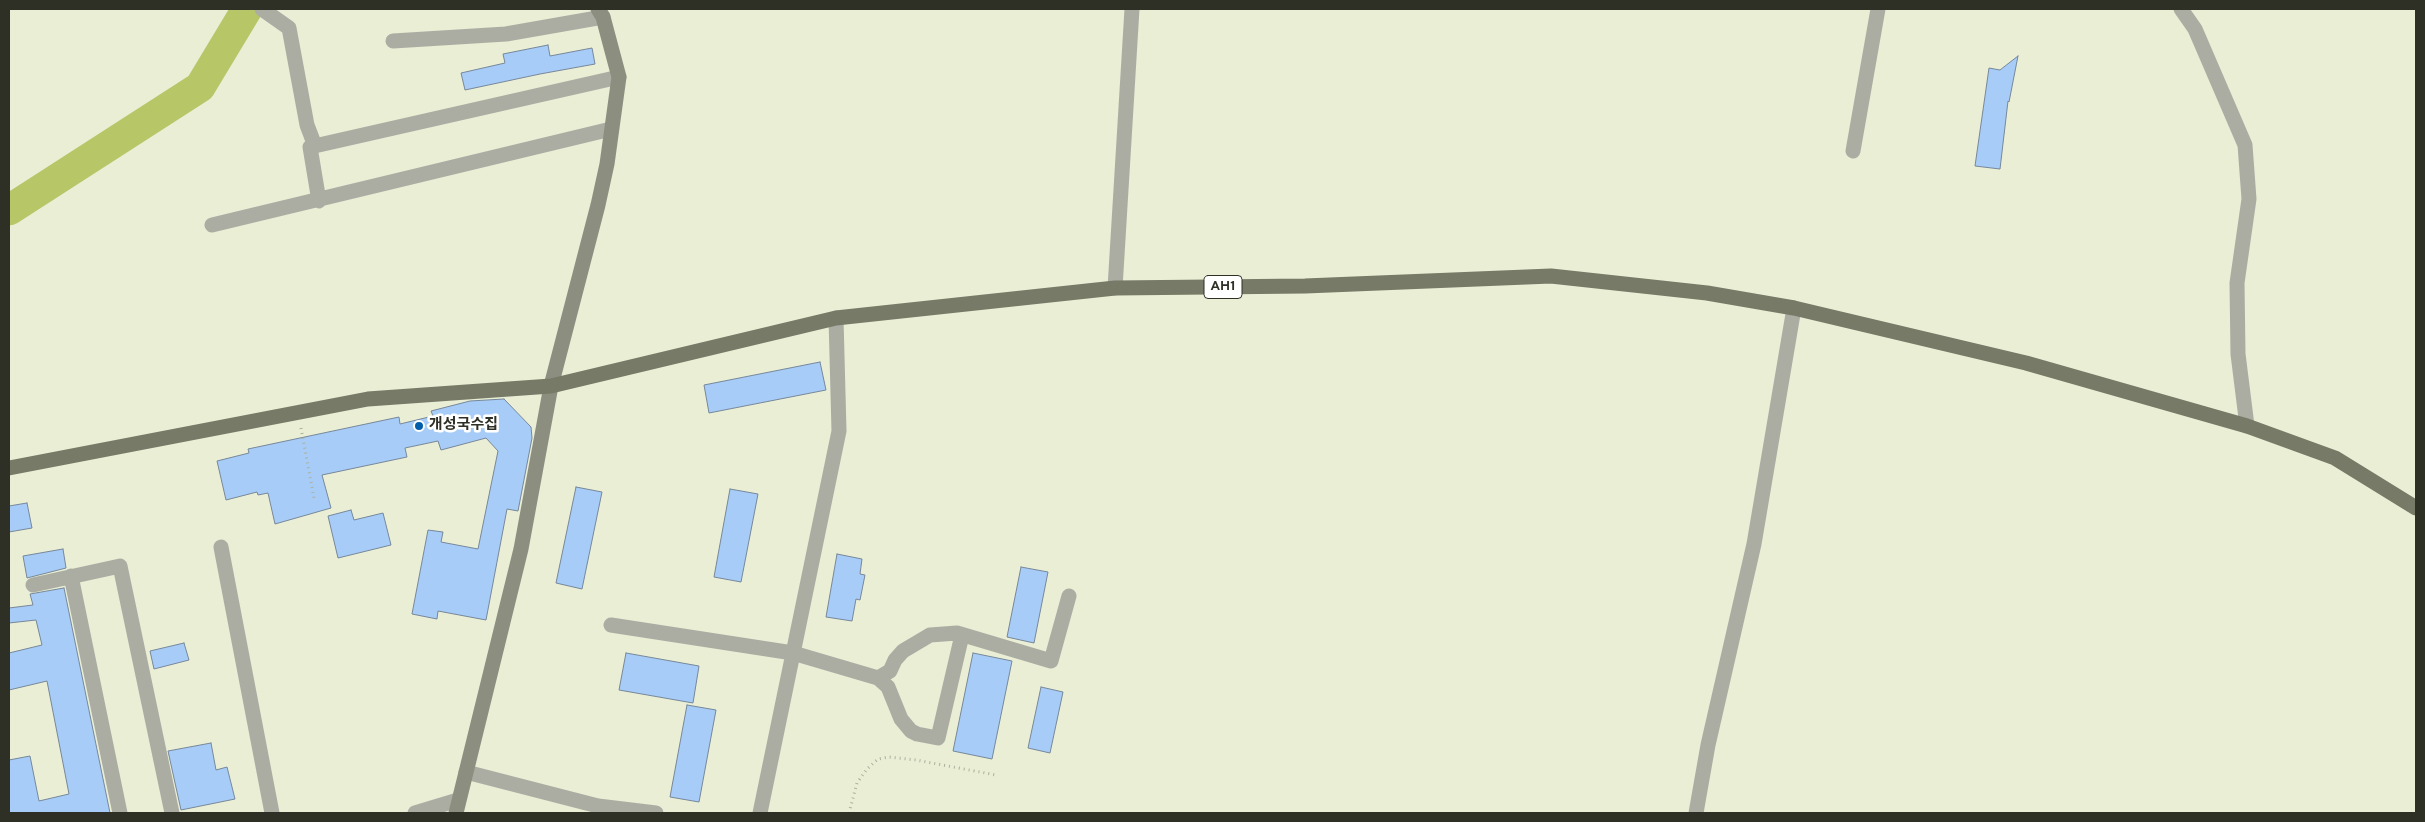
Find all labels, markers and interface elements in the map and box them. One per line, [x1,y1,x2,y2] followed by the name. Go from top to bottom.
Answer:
[1204,276,1242,298] road number: AH1
[429,417,498,435] place label: 개성국수집
[413,420,425,432] marker: 개성국수집

